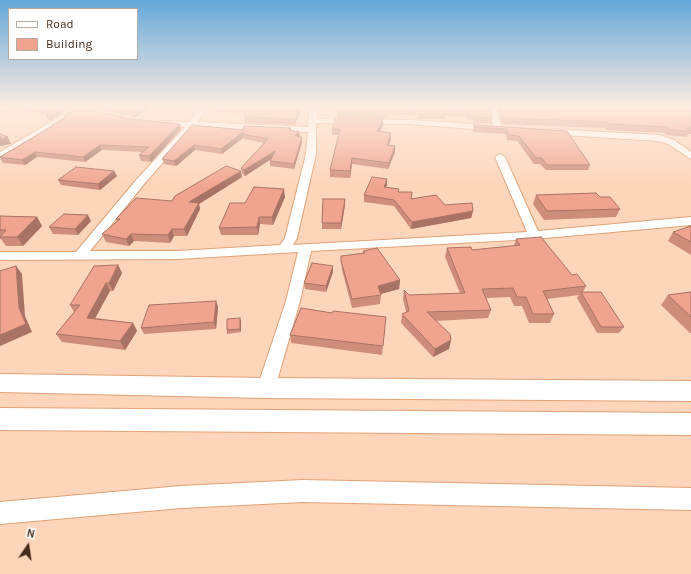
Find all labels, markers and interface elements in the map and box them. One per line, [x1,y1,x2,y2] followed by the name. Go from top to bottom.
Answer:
[8,8,138,60] legend
[46,17,74,31] text: Road
[46,37,92,51] text: Building
[8,526,48,566] north arrow
[25,527,36,541] text: N

